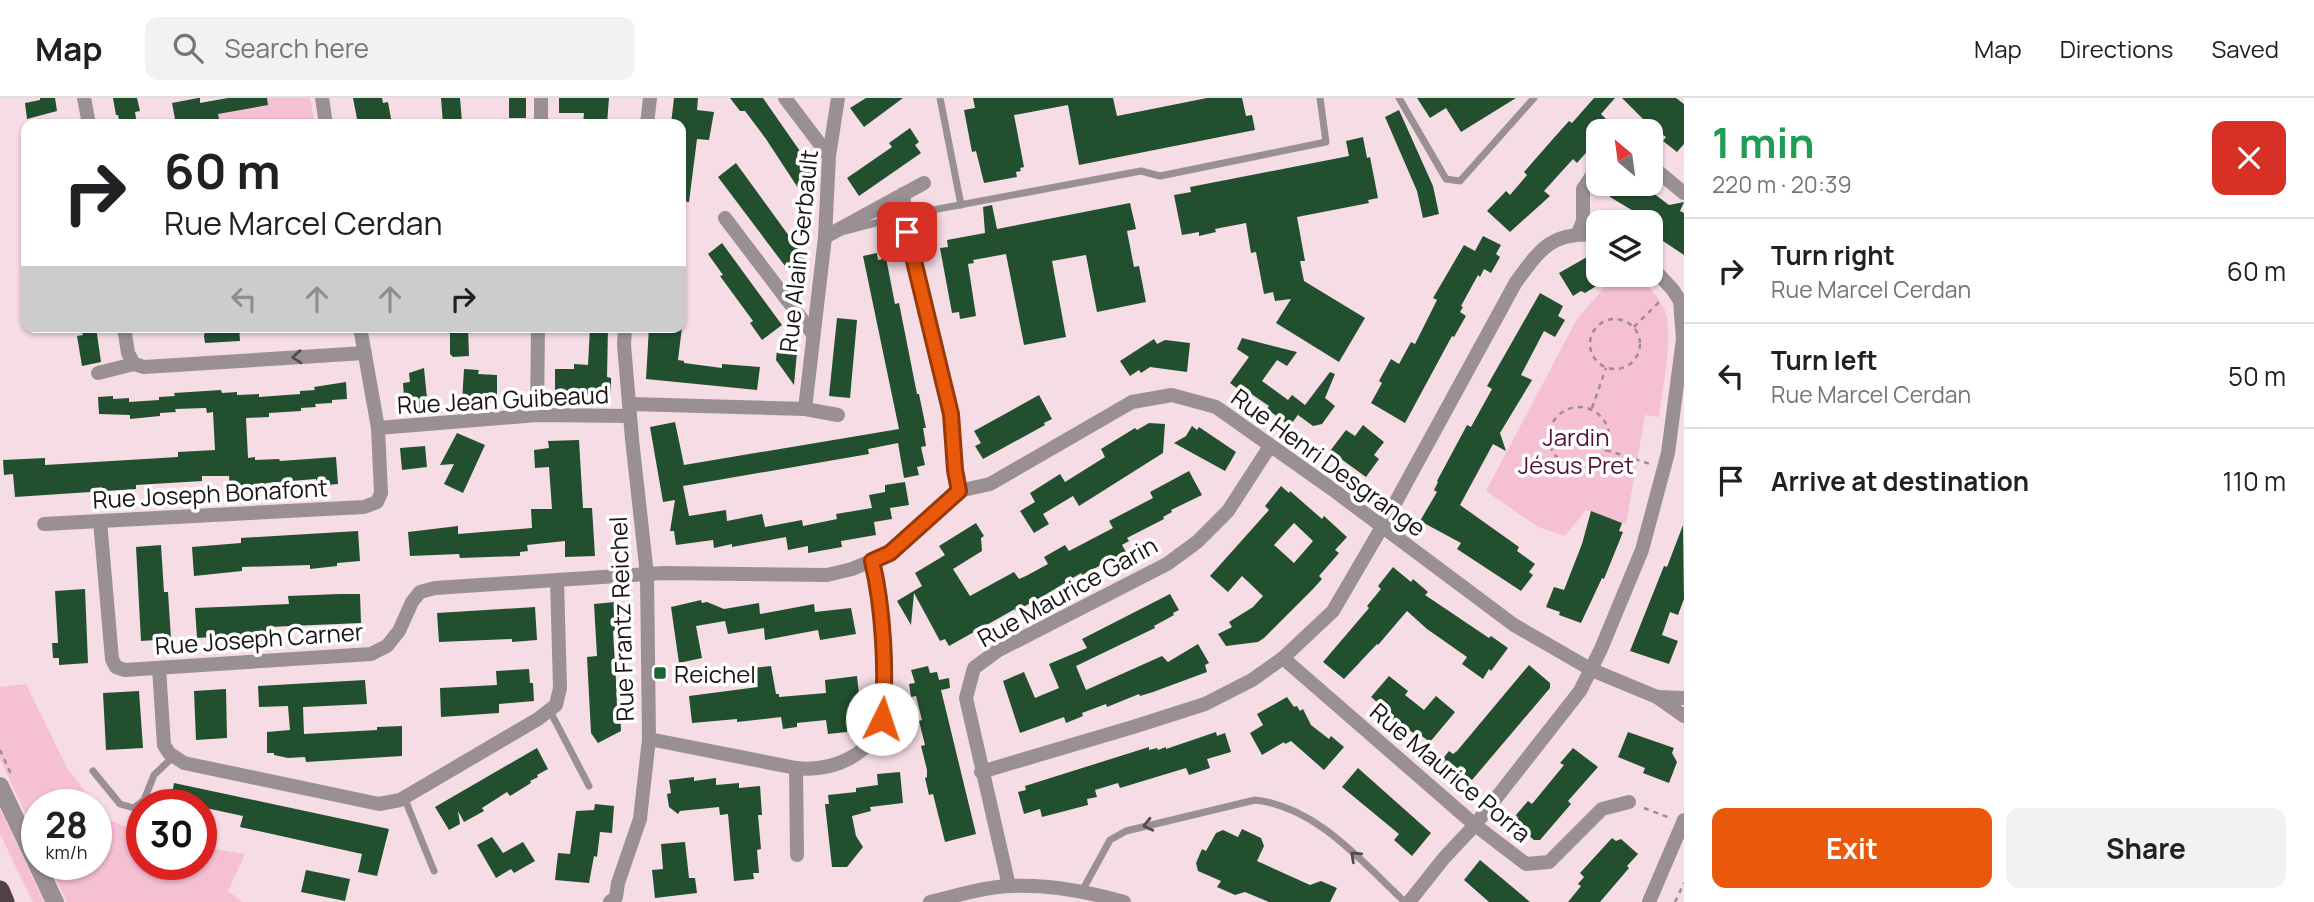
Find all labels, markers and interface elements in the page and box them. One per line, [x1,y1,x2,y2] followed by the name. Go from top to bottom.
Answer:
[145,17,635,80] search box
[35,26,103,71] text: Map
[169,29,207,67] icon: search
[225,30,369,66] text: Search here
[1974,32,2022,65] text: Map
[2060,32,2173,65] text: Directions
[2211,32,2279,65] text: Saved
[1712,113,1815,171] text: 1 min
[1586,119,1662,196] north arrow
[1586,119,1663,287] map controls
[2212,121,2286,195] button: close
[164,137,281,204] text: 60 m
[49,147,140,238] icon: right
[771,148,825,354] street label: Rue Alain Gerbault
[1712,168,1852,200] text: 220 m · 20:39
[164,201,443,245] text: Rue Marcel Cerdan
[877,202,937,262] pin
[1586,210,1663,287] button: layers
[888,213,926,251] icon: arrive
[1771,237,1895,273] text: Turn right
[1712,252,1750,290] icon: right
[2227,253,2286,289] text: 60 m
[1771,273,1971,305] text: Rue Marcel Cerdan
[225,280,263,318] icon: left
[298,280,336,318] icon: ahead
[371,280,409,318] icon: ahead
[444,280,482,318] icon: right
[1771,342,1878,378] text: Turn left
[291,350,302,365] one-way arrow
[1712,357,1750,395] icon: left
[2228,358,2286,394] text: 50 m
[396,377,610,421] street label: Rue Jean Guibeaud
[1771,378,1971,410] text: Rue Marcel Cerdan
[1225,380,1433,544] street label: Rue Henri Desgrange
[1518,420,1634,481] park label: Jardin Jésus Pret
[1712,462,1750,500] icon: arrive
[1771,463,2029,499] text: Arrive at destination
[2223,463,2286,499] text: 110 m
[92,470,328,516] street label: Rue Joseph Bonafont
[601,516,641,722] street label: Rue Frantz Reichel
[971,528,1163,654] street label: Rue Maurice Garin
[154,614,365,662] street label: Rue Joseph Carner
[674,657,756,690] place label: Reichel
[652,665,668,681] marker: Reichel
[845,682,919,756] position arrow
[1363,695,1539,849] street label: Rue Maurice Porra
[126,789,217,880] speed limit sign: 30
[45,801,88,849] text: 28
[1712,808,1992,888] button: Exit
[2006,808,2286,888] button: Share
[1142,817,1154,832] one-way arrow
[46,840,87,864] text: km/h
[1350,851,1363,864] one-way arrow

